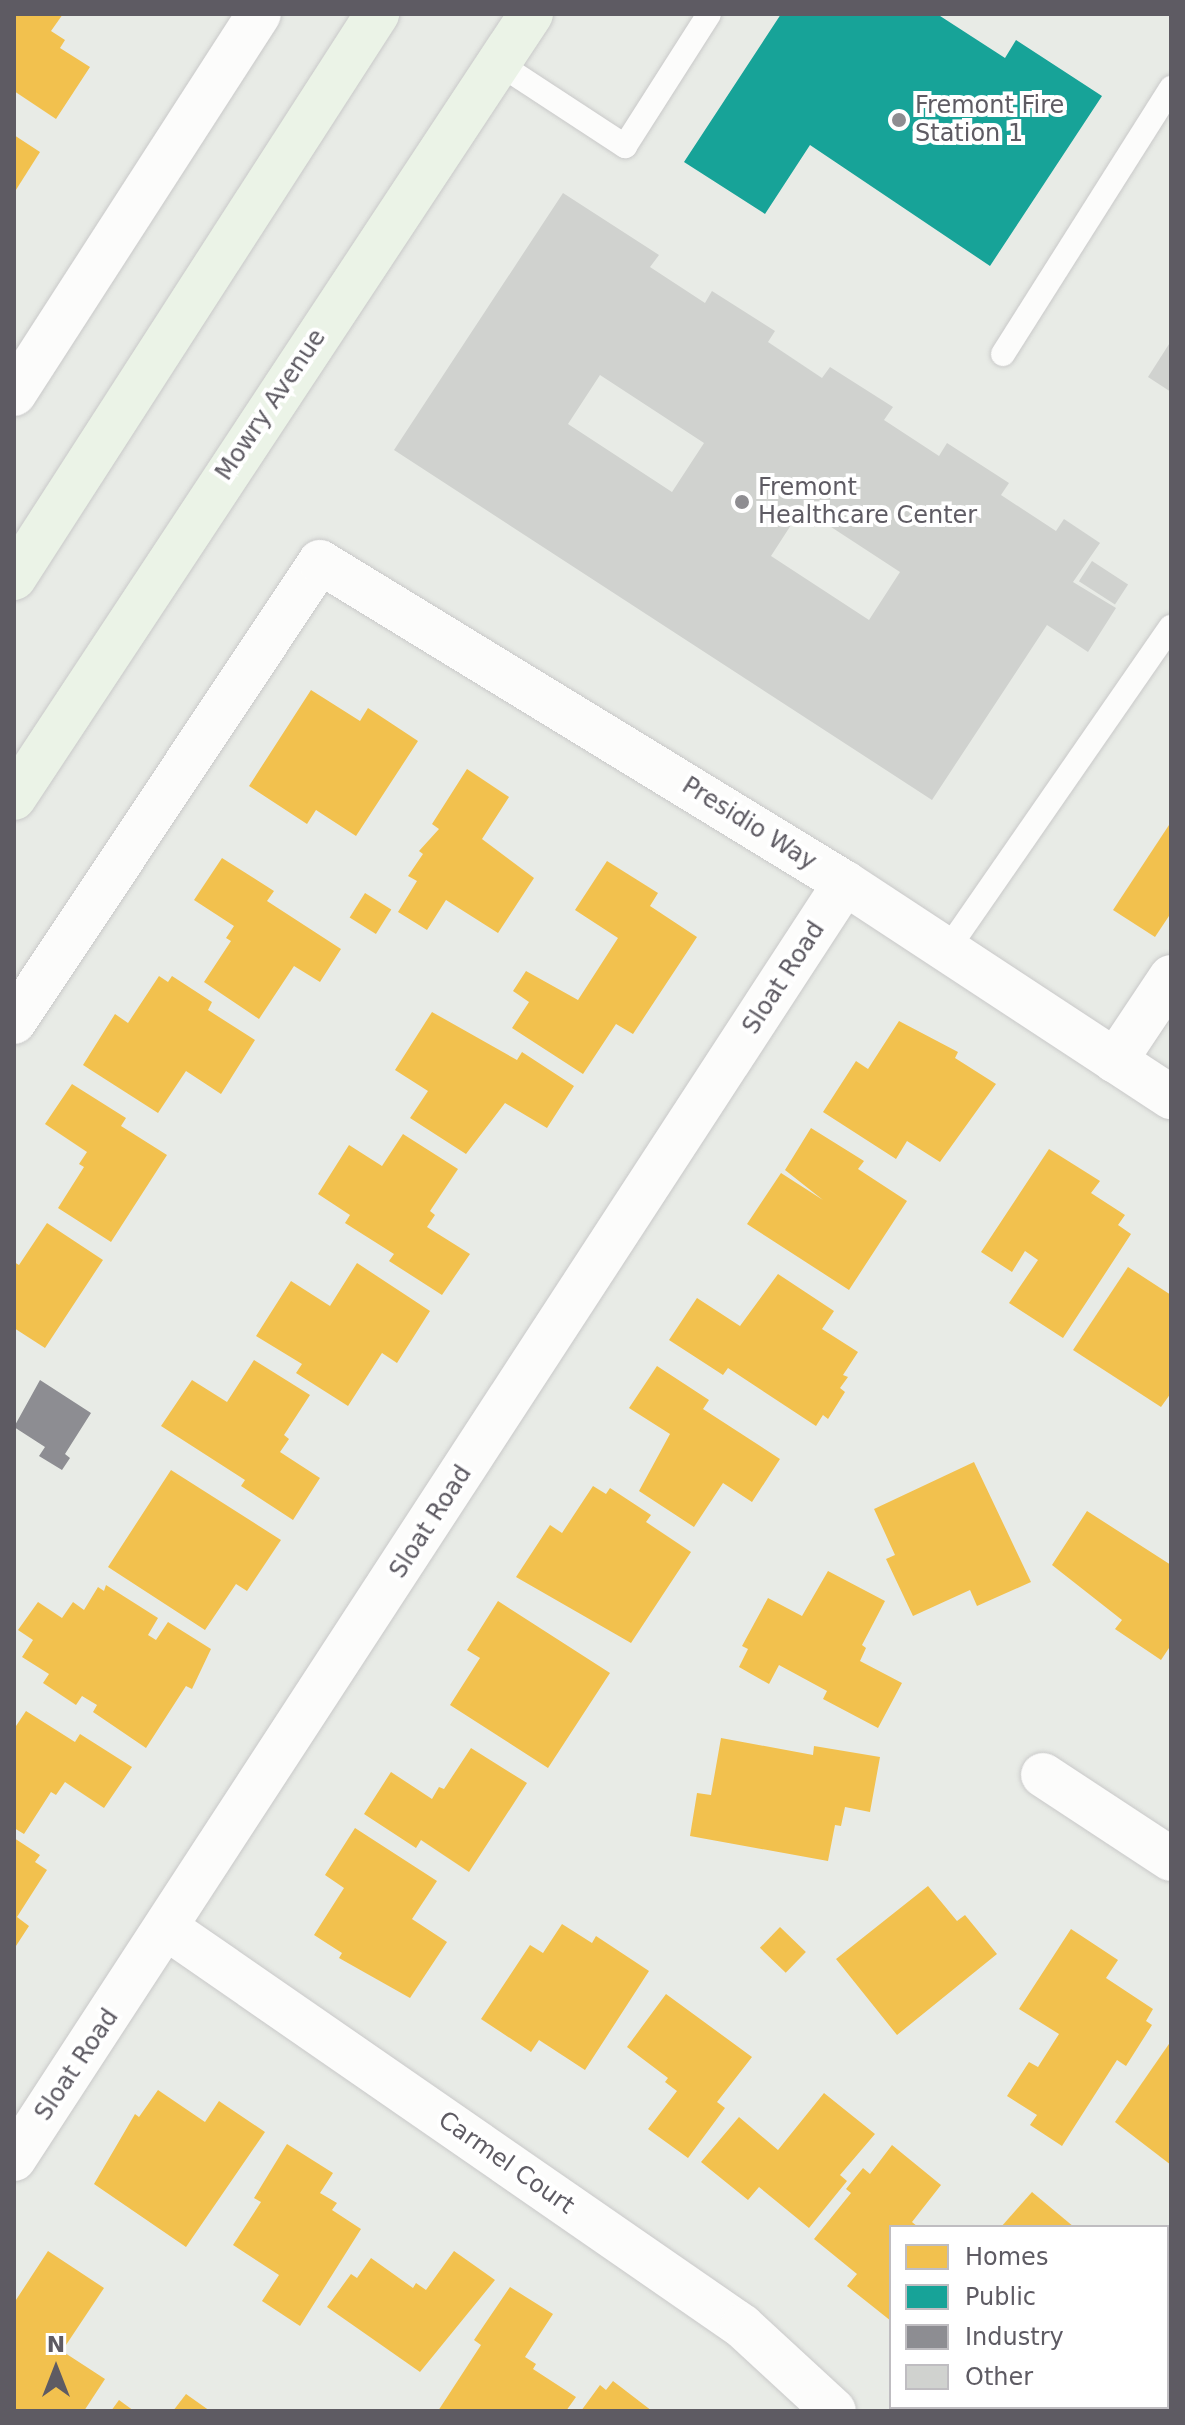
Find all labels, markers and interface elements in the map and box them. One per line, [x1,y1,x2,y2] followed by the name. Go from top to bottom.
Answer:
[915,92,1064,148] place label: Fremont Fire Station 1
[890,111,908,129] marker: Fremont Fire Station 1
[210,324,332,486] street label: Mowry Avenue
[758,474,977,530] place label: Fremont Healthcare Center
[733,493,751,511] marker: Fremont Healthcare Center
[677,771,821,877] street label: Presidio Way
[737,916,831,1040] street label: Sloat Road
[384,1460,478,1584] street label: Sloat Road
[29,2004,125,2126] street label: Sloat Road
[433,2106,579,2220] street label: Carmel Court
[889,2225,1169,2409] legend
[965,2243,1048,2271] text: Homes
[965,2283,1036,2311] text: Public
[965,2323,1064,2351] text: Industry
[16,2329,96,2409] north arrow
[47,2332,65,2357] text: N
[965,2363,1033,2391] text: Other

